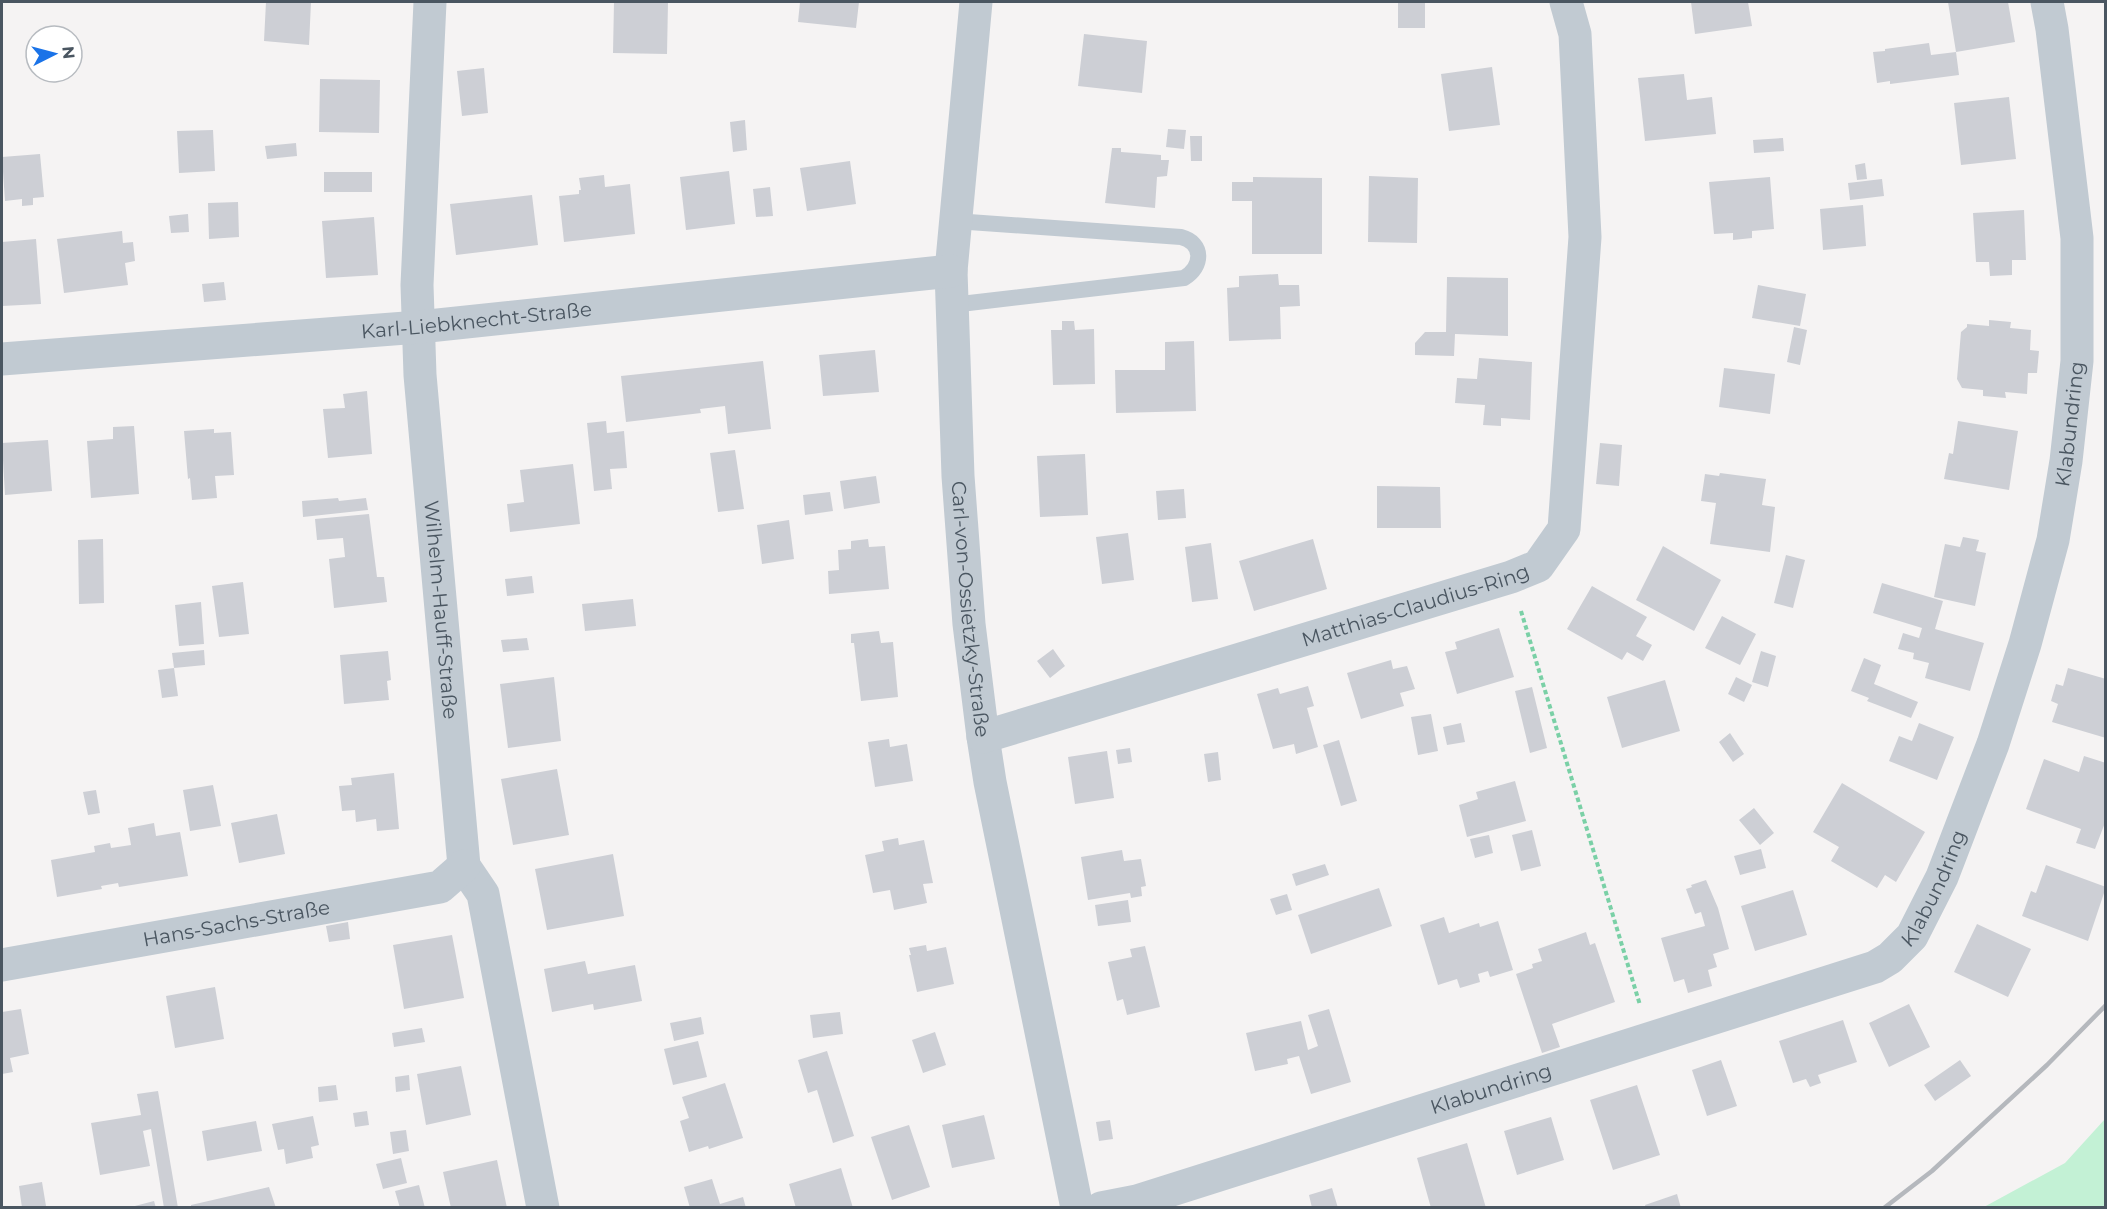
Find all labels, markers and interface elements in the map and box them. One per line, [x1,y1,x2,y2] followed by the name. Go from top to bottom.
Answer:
[24,24,84,84] north arrow
[58,45,79,60] text: N
[360,297,593,343] street label: Karl-Liebknecht-Straße
[2050,360,2089,489] street label: Klabundring
[946,480,995,739] street label: Carl-von-Ossietzky-Straße
[419,499,463,720] street label: Wilhelm-Hauff-Straße
[1299,559,1533,652] street label: Matthias-Claudius-Ring
[1896,827,1971,952] street label: Klabundring
[141,895,332,952] street label: Hans-Sachs-Straße
[1427,1058,1555,1119] street label: Klabundring

